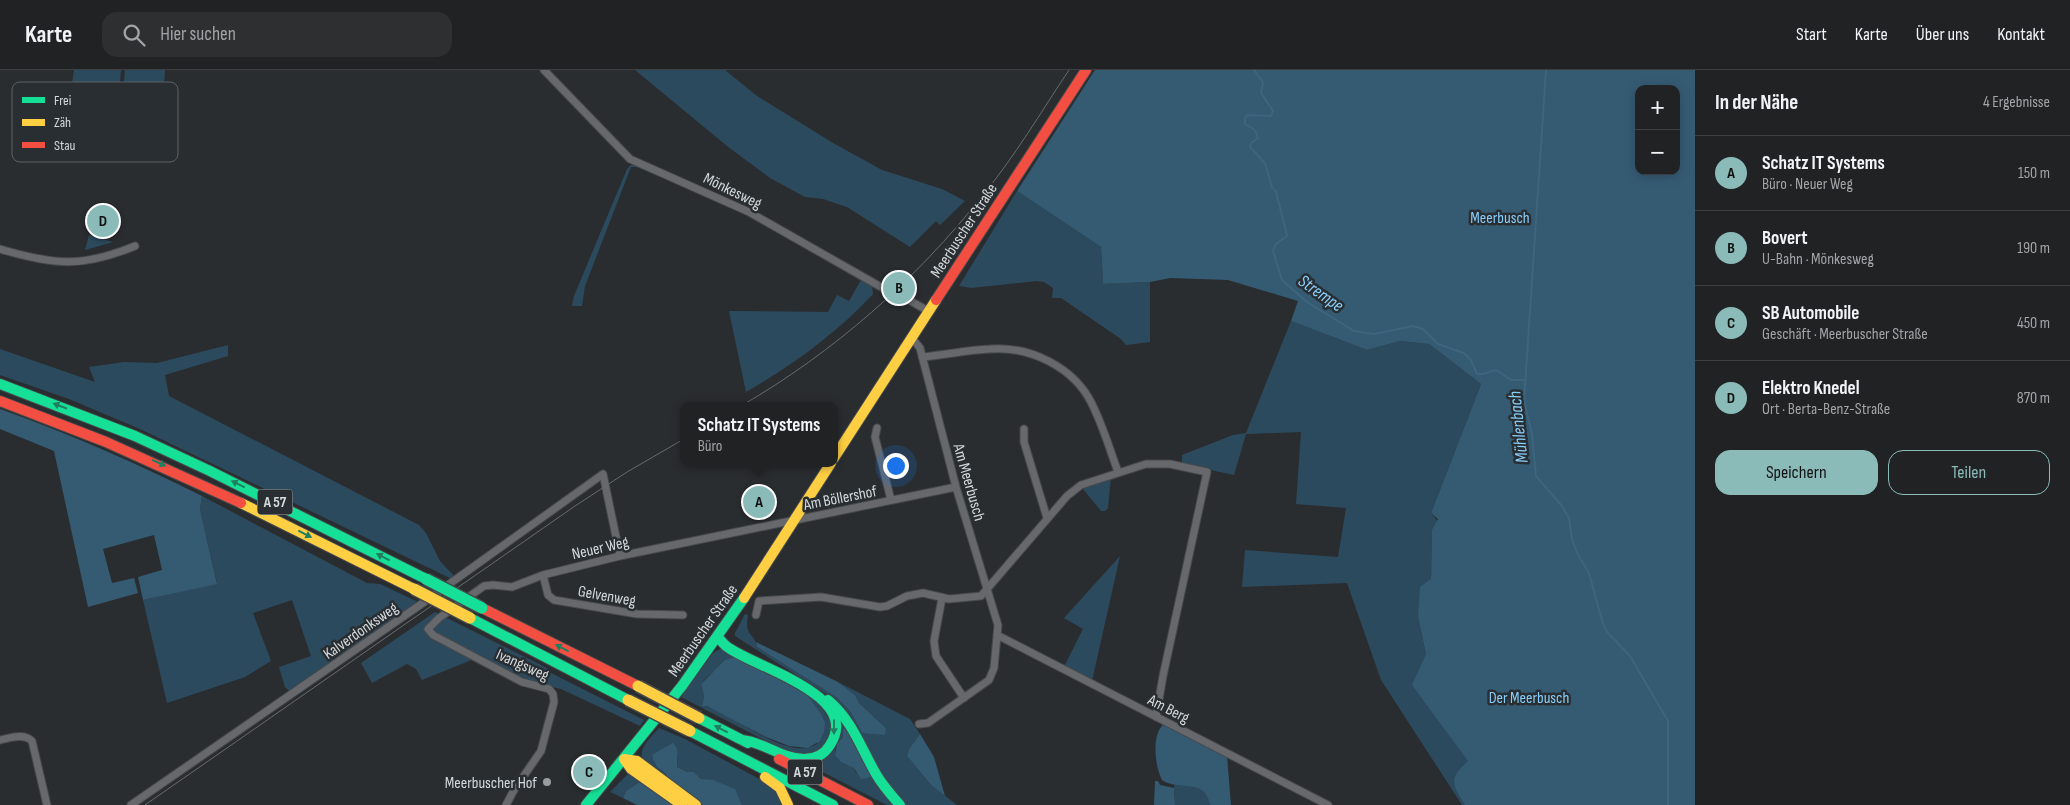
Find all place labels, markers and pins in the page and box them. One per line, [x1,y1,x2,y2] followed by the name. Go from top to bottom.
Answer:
[87,202,119,240] pin: D
[883,269,915,307] pin: B
[743,483,775,521] pin: A
[573,753,605,791] pin: C
[445,774,537,793] place label: Meerbuscher Hof
[541,776,553,788] marker: Meerbuscher Hof

